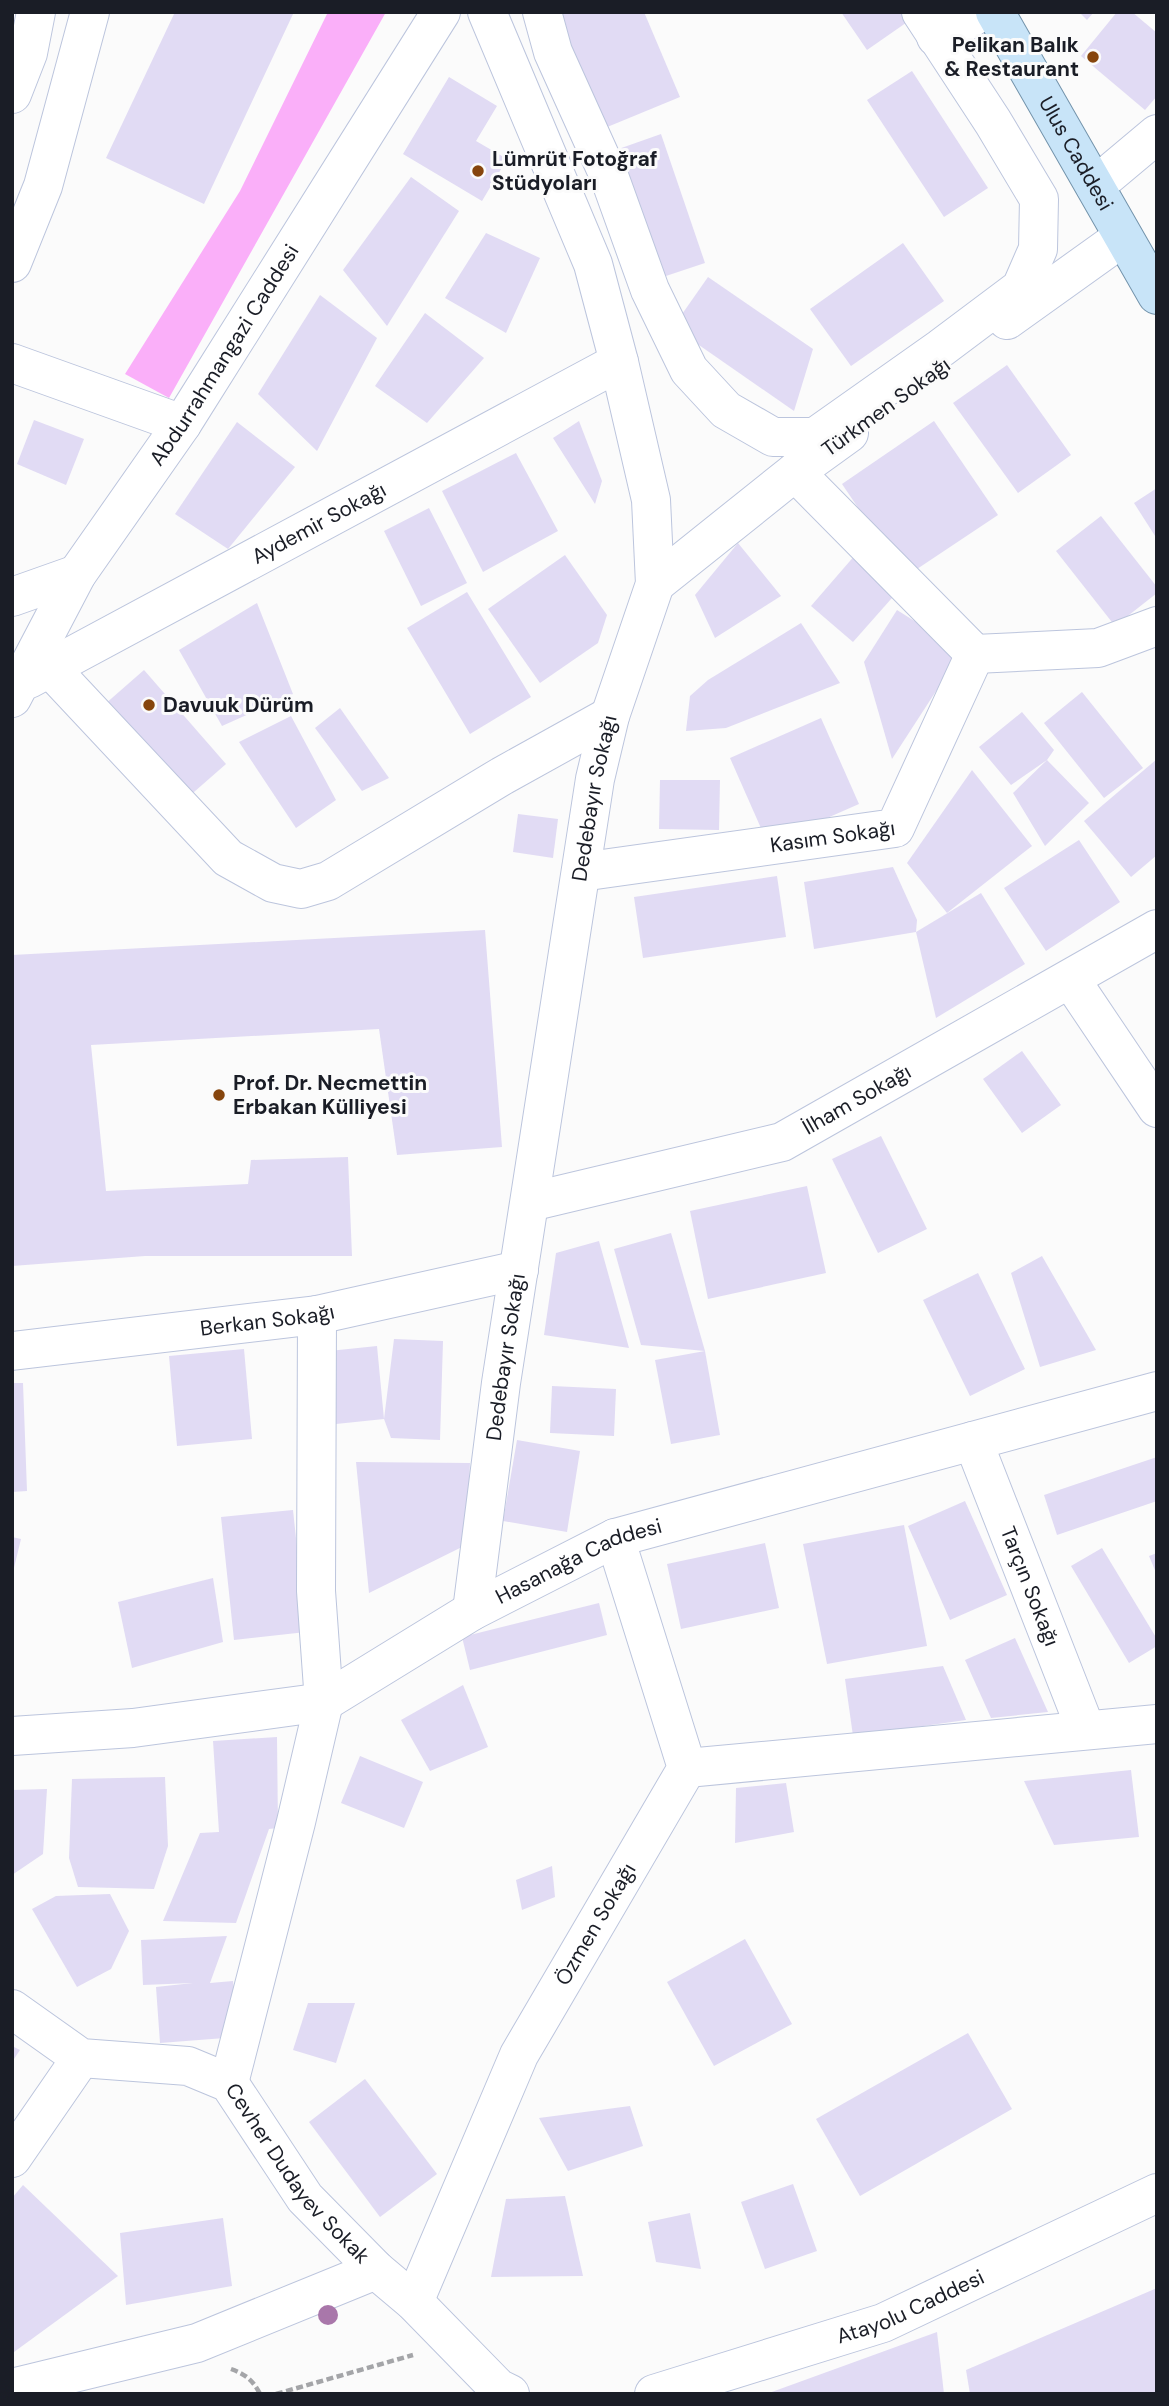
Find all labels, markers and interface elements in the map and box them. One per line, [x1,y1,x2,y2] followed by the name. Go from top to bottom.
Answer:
[944,31,1079,83] place label: Pelikan Balık & Restaurant
[1085,49,1101,65] marker: Pelikan Balık & Restaurant
[1032,91,1120,216] street label: Ulus Caddesi
[492,145,658,197] place label: Lümrüt Fotoğraf Stüdyoları
[470,163,486,179] marker: Lümrüt Fotoğraf Stüdyoları
[143,239,305,471] street label: Abdurrahmangazi Caddesi
[816,351,956,463] street label: Türkmen Sokağı
[247,476,391,571] street label: Aydemir Sokağı
[163,691,314,719] place label: Davuuk Dürüm
[141,697,157,713] marker: Davuuk Dürüm
[565,712,624,883] street label: Dedebayır Sokağı
[768,814,897,859] street label: Kasım Sokağı
[797,1058,916,1141] street label: İlham Sokağı
[233,1069,427,1121] place label: Prof. Dr. Necmettin Erbakan Külliyesi
[211,1087,227,1103] marker: Prof. Dr. Necmettin Erbakan Külliyesi
[480,1272,532,1442] street label: Dedebayır Sokağı
[199,1298,337,1343] street label: Berkan Sokağı
[491,1512,665,1611] street label: Hasanağa Caddesi
[994,1522,1066,1650] street label: Tarçın Sokağı
[549,1858,642,1990] street label: Özmen Sokağı
[219,2078,376,2270] street label: Cevher Dudayev Sokak
[833,2263,989,2351] street label: Atayolu Caddesi

